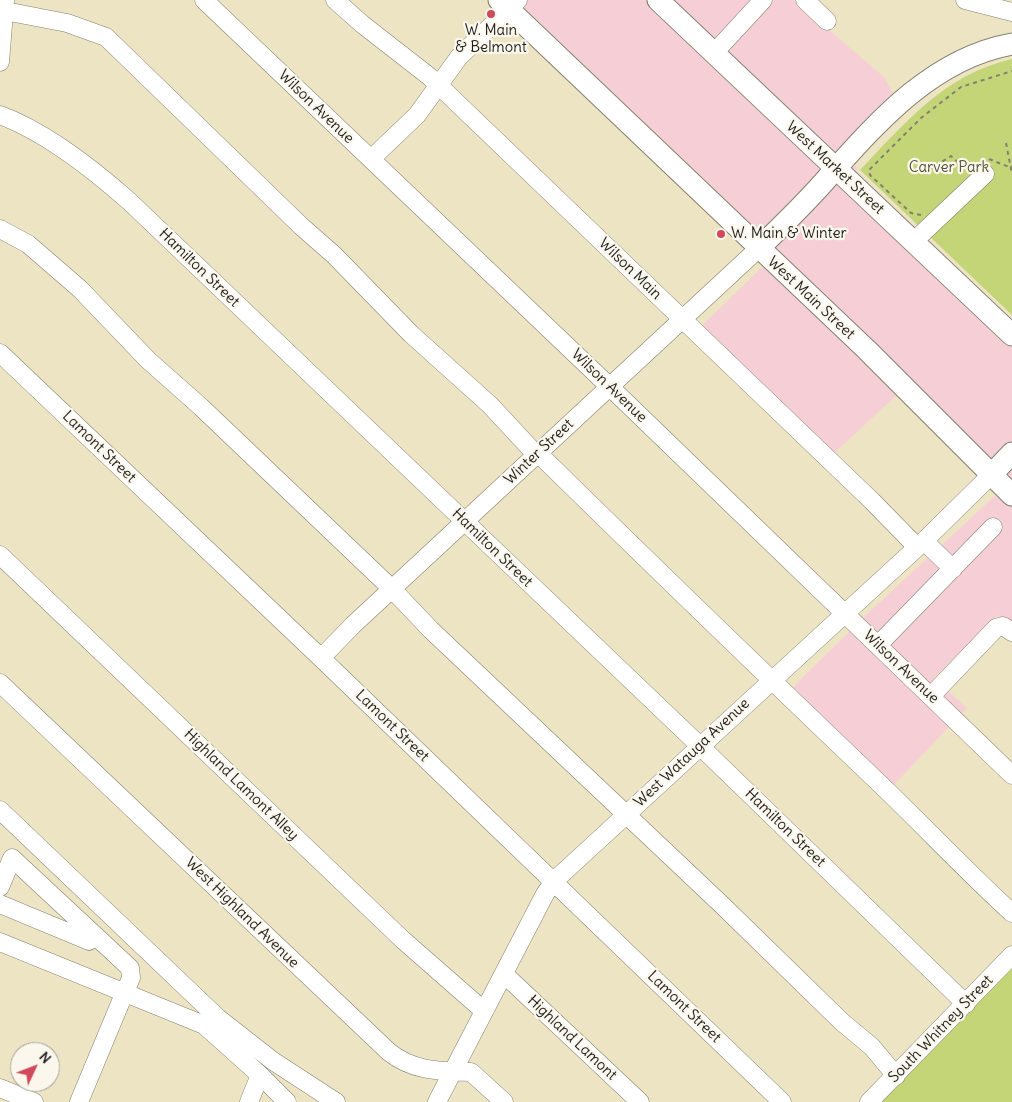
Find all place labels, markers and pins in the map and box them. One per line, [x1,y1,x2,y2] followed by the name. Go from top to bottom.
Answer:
[485,8,497,20] marker: W. Main & Belmont
[455,22,527,57] place label: W. Main & Belmont
[731,225,847,243] place label: W. Main & Winter
[715,228,727,240] marker: W. Main & Winter

